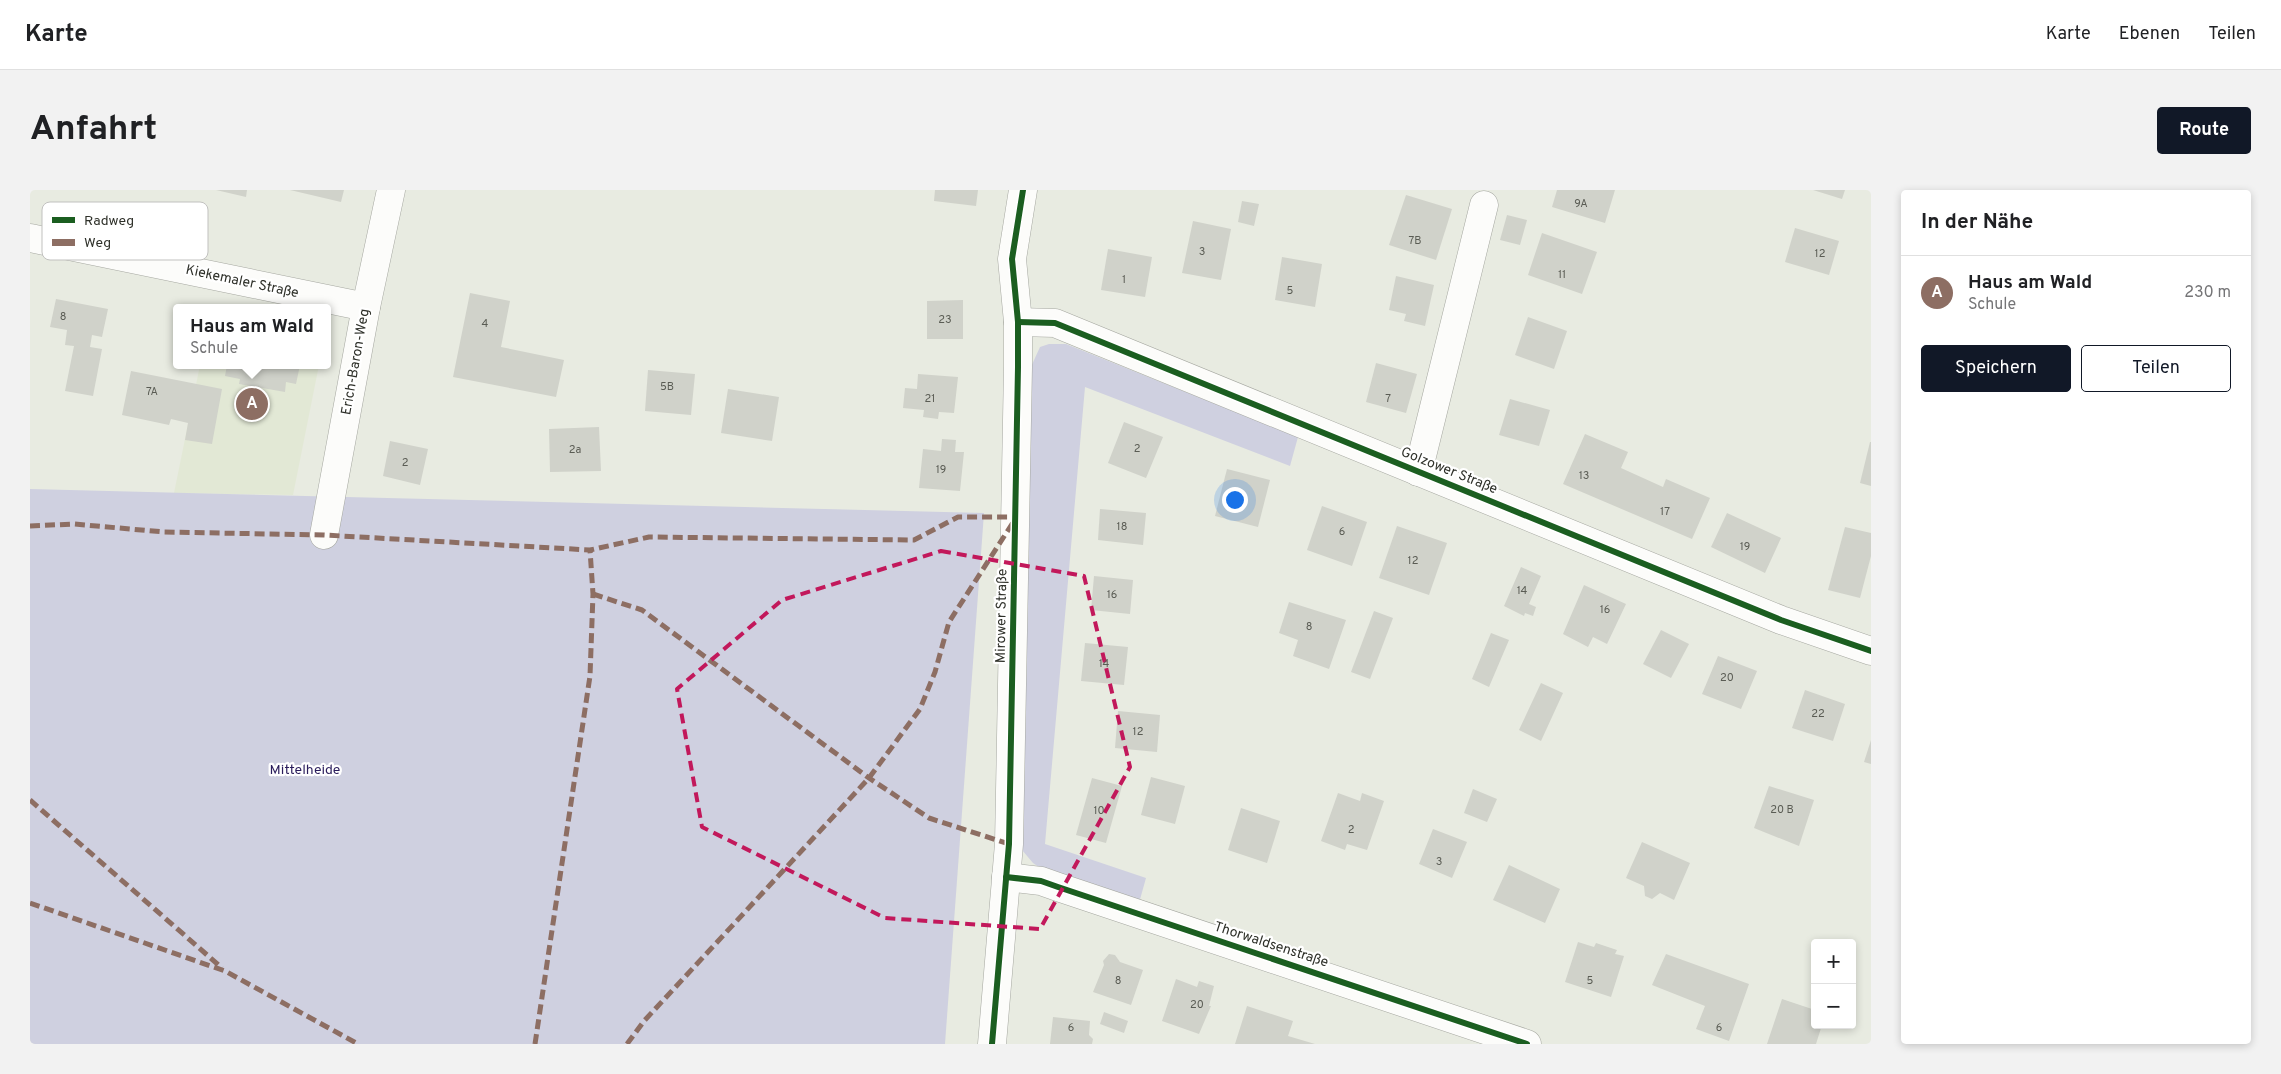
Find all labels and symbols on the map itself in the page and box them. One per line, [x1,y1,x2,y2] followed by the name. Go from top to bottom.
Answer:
[1574,197,1588,211] house number: 9A
[42,202,208,260] legend
[84,213,134,230] text: Radweg
[1409,234,1421,248] house number: 7B
[84,235,111,252] text: Weg
[1199,245,1205,259] house number: 3
[1815,247,1825,261] house number: 12
[184,262,300,302] street label: Kiekemaler Straße
[1558,268,1566,282] house number: 11
[1122,273,1126,287] house number: 1
[1287,284,1294,298] house number: 5
[338,308,374,416] street label: Erich-Baron-Weg
[60,310,66,324] house number: 8
[938,313,952,327] house number: 23
[482,317,489,331] house number: 4
[660,380,674,394] house number: 5B
[146,385,158,399] house number: 7A
[236,385,268,423] pin: A
[925,392,935,406] house number: 21
[1385,392,1391,406] house number: 7
[1134,442,1140,456] house number: 2
[569,443,581,457] house number: 2a
[1398,444,1500,498] street label: Golzower Straße
[402,456,408,470] house number: 2
[936,463,946,477] house number: 19
[1579,469,1589,483] house number: 13
[1222,487,1248,513] your location
[1660,505,1670,519] house number: 17
[1117,520,1127,534] house number: 18
[1339,525,1345,539] house number: 6
[1740,540,1750,554] house number: 19
[1408,554,1418,568] house number: 12
[993,569,1011,663] street label: Mirower Straße
[1517,584,1528,598] house number: 14
[1107,588,1117,602] house number: 16
[1600,603,1610,617] house number: 16
[1306,620,1312,634] house number: 8
[1099,657,1110,671] house number: 14
[1720,671,1734,685] house number: 20
[1811,707,1825,721] house number: 22
[1133,725,1143,739] house number: 12
[270,762,340,779] park label: Mittelheide
[1770,803,1794,817] house number: 20 B
[1093,804,1105,818] house number: 10
[1348,823,1354,837] house number: 2
[1436,855,1442,869] house number: 3
[1212,919,1330,971] street label: Thorwaldsenstraße
[1115,974,1121,988] house number: 8
[1587,974,1594,988] house number: 5
[1190,998,1204,1012] house number: 20
[1068,1021,1074,1035] house number: 6
[1716,1021,1722,1035] house number: 6

